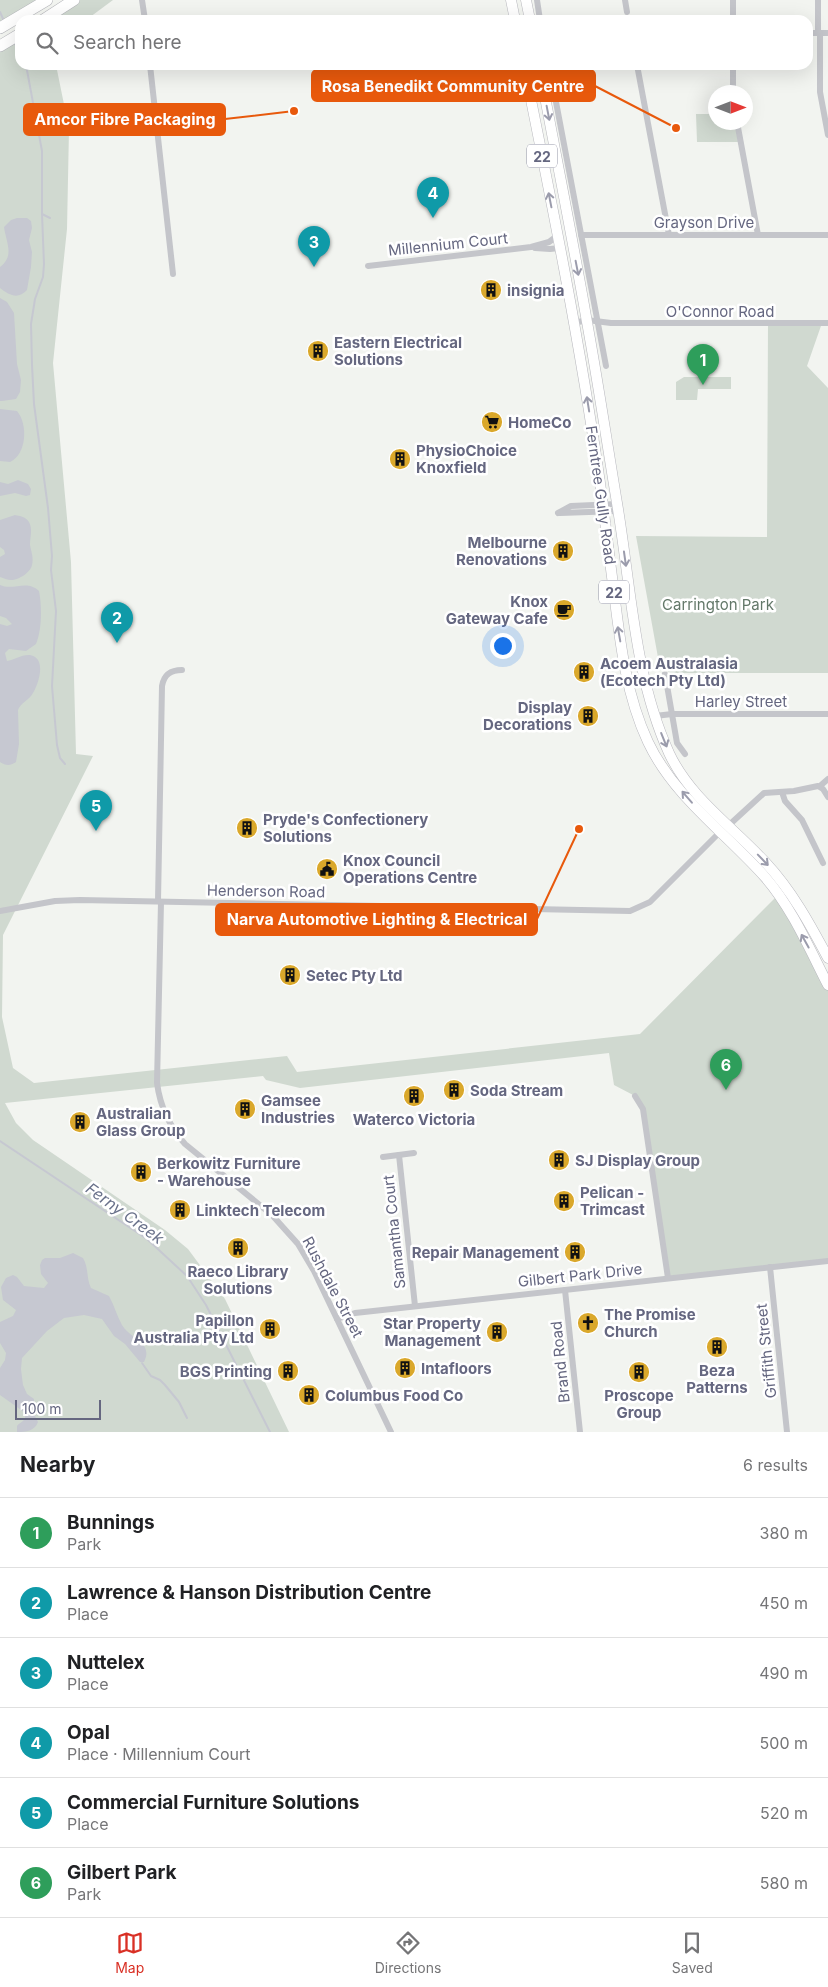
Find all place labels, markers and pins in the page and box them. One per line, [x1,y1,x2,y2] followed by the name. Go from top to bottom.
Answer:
[312,70,595,101] callout: Rosa Benedikt Community Centre
[24,104,225,135] callout: Amcor Fibre Packaging
[417,177,449,218] pin: 4
[298,226,330,267] pin: 3
[479,278,503,302] building icon: insignia
[507,281,564,300] place label: insignia
[334,333,462,369] place label: Eastern Electrical Solutions
[306,339,330,363] building icon: Eastern Electrical Solutions
[687,344,719,385] pin: 1
[480,410,504,434] supermarket icon: HomeCo
[508,413,571,432] place label: HomeCo
[416,441,517,477] place label: PhysioChoice Knoxfield
[388,447,412,471] building icon: PhysioChoice Knoxfield
[456,533,547,569] place label: Melbourne Renovations
[551,539,575,563] building icon: Melbourne Renovations
[446,592,548,628] place label: Knox Gateway Cafe
[552,598,576,622] cafe icon: Knox Gateway Cafe
[101,602,133,643] pin: 2
[600,654,738,690] place label: Acoem Australasia (Ecotech Pty Ltd)
[572,660,596,684] building icon: Acoem Australasia (Ecotech Pty Ltd)
[483,698,572,734] place label: Display Decorations
[576,704,600,728] building icon: Display Decorations
[80,790,112,831] pin: 5
[263,810,428,846] place label: Pryde's Confectionery Solutions
[235,816,259,840] building icon: Pryde's Confectionery Solutions
[343,851,477,887] place label: Knox Council Operations Centre
[315,857,339,881] public building icon: Knox Council Operations Centre
[216,904,537,935] callout: Narva Automotive Lighting & Electrical
[278,963,302,987] building icon: Setec Pty Ltd
[306,966,403,985] place label: Setec Pty Ltd
[710,1049,742,1090] pin: 6
[442,1078,466,1102] building icon: Soda Stream
[470,1081,563,1100] place label: Soda Stream
[402,1084,426,1108] building icon: Waterco Victoria
[261,1091,335,1127] place label: Gamsee Industries
[233,1097,257,1121] building icon: Gamsee Industries
[96,1104,185,1140] place label: Australian Glass Group
[68,1110,92,1134] building icon: Australian Glass Group
[353,1110,475,1129] place label: Waterco Victoria
[547,1148,571,1172] building icon: SJ Display Group
[575,1151,700,1170] place label: SJ Display Group
[157,1154,301,1190] place label: Berkowitz Furniture - Warehouse
[129,1160,153,1184] building icon: Berkowitz Furniture - Warehouse
[580,1183,645,1219] place label: Pelican - Trimcast
[552,1189,576,1213] building icon: Pelican - Trimcast
[168,1198,192,1222] building icon: Linktech Telecom
[196,1201,325,1220] place label: Linktech Telecom
[226,1236,250,1260] building icon: Raeco Library Solutions
[563,1240,587,1264] building icon: Repair Management
[412,1243,559,1262] place label: Repair Management
[188,1262,289,1298] place label: Raeco Library Solutions
[604,1305,696,1341] place label: The Promise Church
[133,1311,254,1347] place label: Papillon Australia Pty Ltd
[576,1311,600,1335] church icon: The Promise Church
[383,1314,481,1350] place label: Star Property Management
[258,1317,282,1341] building icon: Papillon Australia Pty Ltd
[485,1320,509,1344] building icon: Star Property Management
[705,1335,729,1359] building icon: Beza Patterns
[393,1356,417,1380] building icon: Intafloors
[276,1359,300,1383] building icon: BGS Printing
[421,1359,492,1378] place label: Intafloors
[627,1360,651,1384] building icon: Proscope Group
[686,1361,748,1397] place label: Beza Patterns
[180,1362,272,1381] place label: BGS Printing
[297,1383,321,1407] building icon: Columbus Food Co
[325,1386,463,1405] place label: Columbus Food Co
[604,1386,674,1422] place label: Proscope Group

